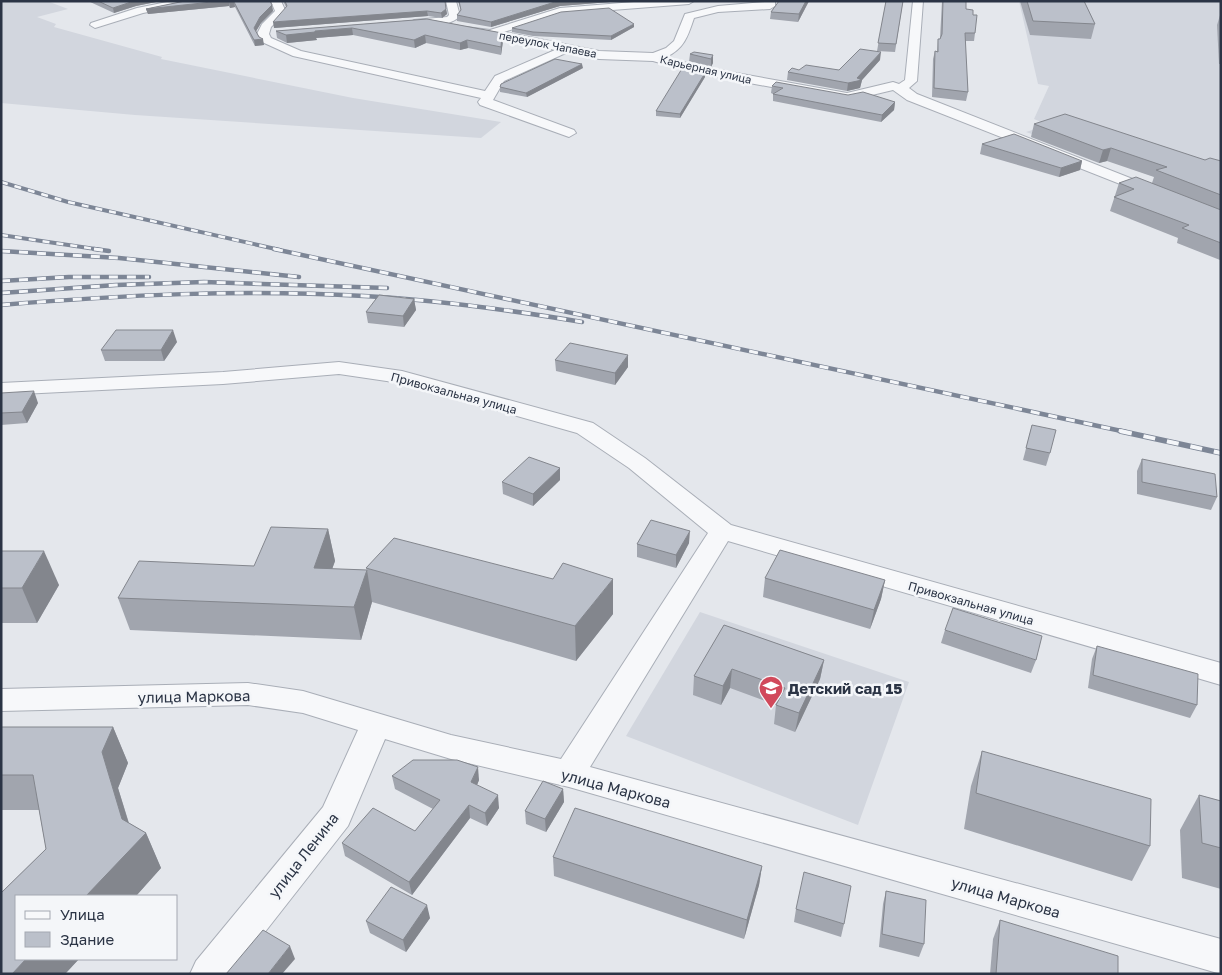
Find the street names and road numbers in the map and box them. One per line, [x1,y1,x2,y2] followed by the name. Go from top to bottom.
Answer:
[498,28,598,60] street label: переулок Чапаева
[659,52,753,86] street label: Карьерная улица
[389,369,519,417] street label: Привокзальная улица
[906,578,1036,628] street label: Привокзальная улица
[138,686,250,706] street label: улица Маркова
[559,765,673,811] street label: улица Маркова
[264,809,342,901] street label: улица Ленина
[949,873,1063,921] street label: улица Маркова

